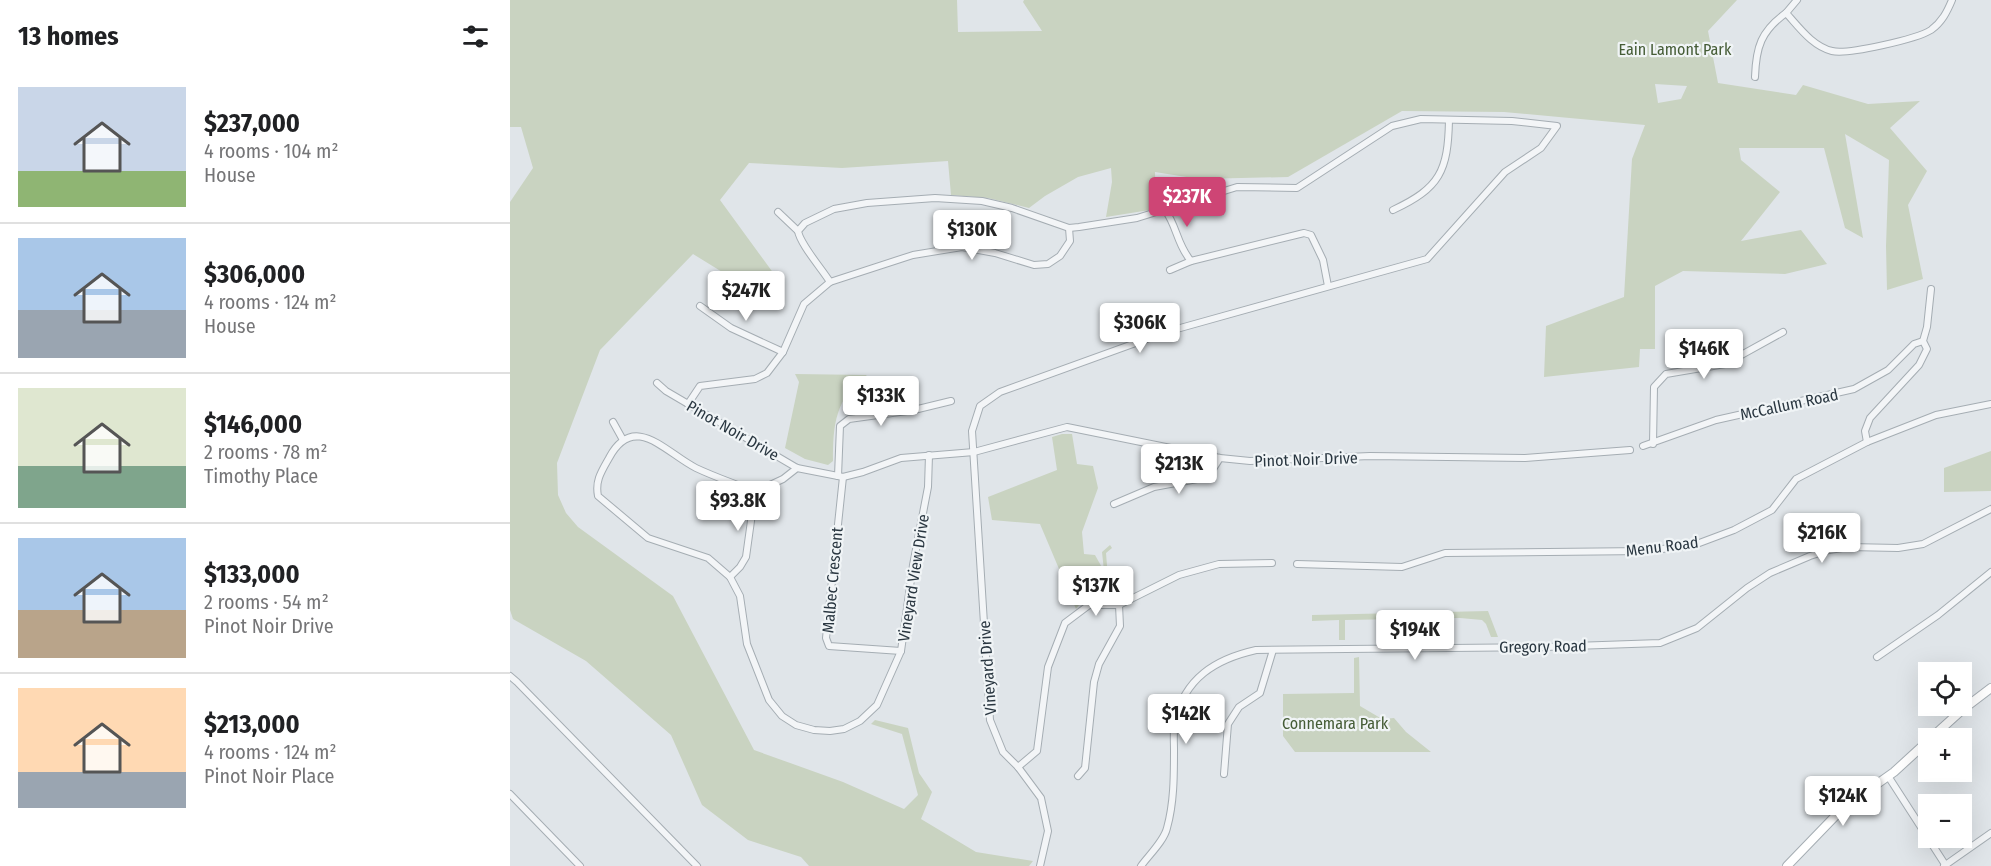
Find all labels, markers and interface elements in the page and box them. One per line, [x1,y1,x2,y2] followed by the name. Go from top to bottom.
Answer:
[459,20,492,53] icon: filters
[18,21,119,52] text: 13 homes
[1619,40,1732,59] park label: Eain Lamont Park
[204,108,300,139] text: $237,000
[66,111,138,183] icon: home
[204,139,339,163] text: 4 rooms · 104 m²
[204,163,256,187] text: House
[1145,177,1229,228] pin: $237K
[1163,184,1211,208] text: $237K
[930,210,1014,261] pin: $130K
[947,217,997,241] text: $130K
[204,259,305,290] text: $306,000
[66,262,138,334] icon: home
[704,271,788,322] pin: $247K
[722,278,770,302] text: $247K
[204,290,337,314] text: 4 rooms · 124 m²
[1098,303,1182,354] pin: $306K
[1114,310,1166,334] text: $306K
[204,314,256,338] text: House
[1662,329,1746,380] pin: $146K
[1679,336,1729,360] text: $146K
[839,376,923,427] pin: $133K
[857,383,905,407] text: $133K
[1738,385,1840,424] street label: McCallum Road
[683,396,782,465] street label: Pinot Noir Drive
[204,409,302,440] text: $146,000
[66,412,138,484] icon: home
[204,440,327,464] text: 2 rooms · 78 m²
[1137,444,1221,495] pin: $213K
[1254,448,1358,471] street label: Pinot Noir Drive
[1155,451,1203,475] text: $213K
[204,464,318,488] text: Timothy Place
[689,481,787,532] pin: $93.8K
[710,488,766,512] text: $93.8K
[894,513,933,643] street label: Vineyard View Drive
[1780,513,1864,564] pin: $216K
[1797,520,1847,544] text: $216K
[818,526,847,634] street label: Malbec Crescent
[1625,533,1699,560] street label: Menu Road
[204,559,300,590] text: $133,000
[66,562,138,634] icon: home
[1054,566,1138,617] pin: $137K
[1072,573,1120,597] text: $137K
[204,590,329,614] text: 2 rooms · 54 m²
[1373,610,1457,661] pin: $194K
[204,614,334,638] text: Pinot Noir Drive
[1390,617,1440,641] text: $194K
[975,620,1000,716] street label: Vineyard Drive
[1499,636,1587,657] street label: Gregory Road
[1918,662,1972,848] map controls
[1918,662,1972,716] button: locate
[1144,694,1228,745] pin: $142K
[1162,701,1210,725] text: $142K
[204,709,300,740] text: $213,000
[66,712,138,784] icon: home
[1282,714,1389,733] park label: Connemara Park
[1918,728,1972,782] button: +
[204,740,337,764] text: 4 rooms · 124 m²
[204,764,334,788] text: Pinot Noir Place
[1801,776,1885,827] pin: $124K
[1819,783,1867,807] text: $124K
[1918,794,1972,848] button: −

